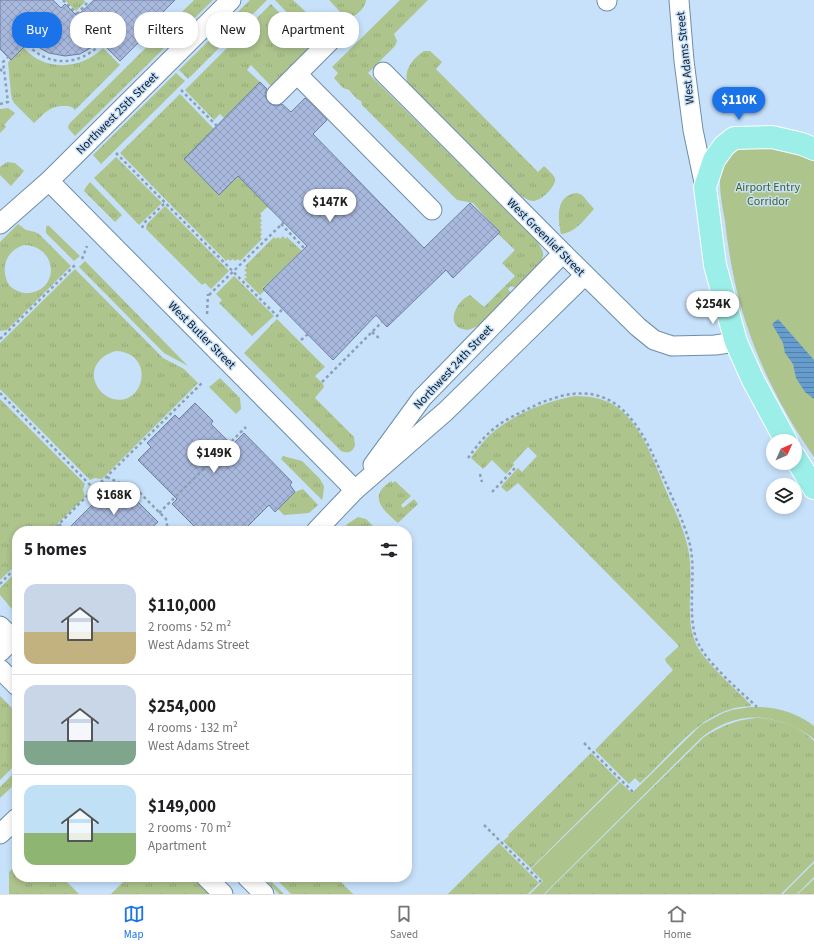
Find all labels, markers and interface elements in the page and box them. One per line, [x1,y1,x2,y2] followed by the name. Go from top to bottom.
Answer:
[672,11,699,105] street label: West Adams Street
[12,12,62,48] chip: Buy
[70,12,126,48] chip: Rent
[134,12,198,48] chip: Filters
[206,12,260,48] chip: New
[268,12,359,48] chip: Apartment
[73,69,162,158] street label: Northwest 25th Street
[711,87,767,121] pin: $110K
[721,91,757,109] text: $110K
[736,179,801,210] park label: Airport Entry Corridor
[302,189,358,223] pin: $147K
[312,193,348,211] text: $147K
[503,194,589,280] street label: West Greenlief Street
[685,291,741,325] pin: $254K
[695,295,731,313] text: $254K
[164,298,239,373] street label: West Butler Street
[410,321,497,413] street label: Northwest 24th Street
[766,434,802,470] north arrow
[766,434,802,514] map controls
[186,440,242,474] pin: $149K
[196,444,232,462] text: $149K
[766,478,802,514] button: layers
[86,482,142,516] pin: $168K
[96,486,132,504] text: $168K
[24,538,86,562] text: 5 homes
[378,539,400,561] icon: filters
[148,594,216,618] text: $110,000
[56,600,104,648] icon: home
[148,618,231,636] text: 2 rooms · 52 m²
[148,636,249,654] text: West Adams Street
[148,695,216,719] text: $254,000
[56,701,104,749] icon: home
[148,719,238,737] text: 4 rooms · 132 m²
[148,737,249,755] text: West Adams Street
[148,795,216,819] text: $149,000
[56,801,104,849] icon: home
[148,819,231,837] text: 2 rooms · 70 m²
[148,837,206,855] text: Apartment
[123,903,145,942] tab: Map
[390,903,418,942] tab: Saved
[664,903,691,942] tab: Home

